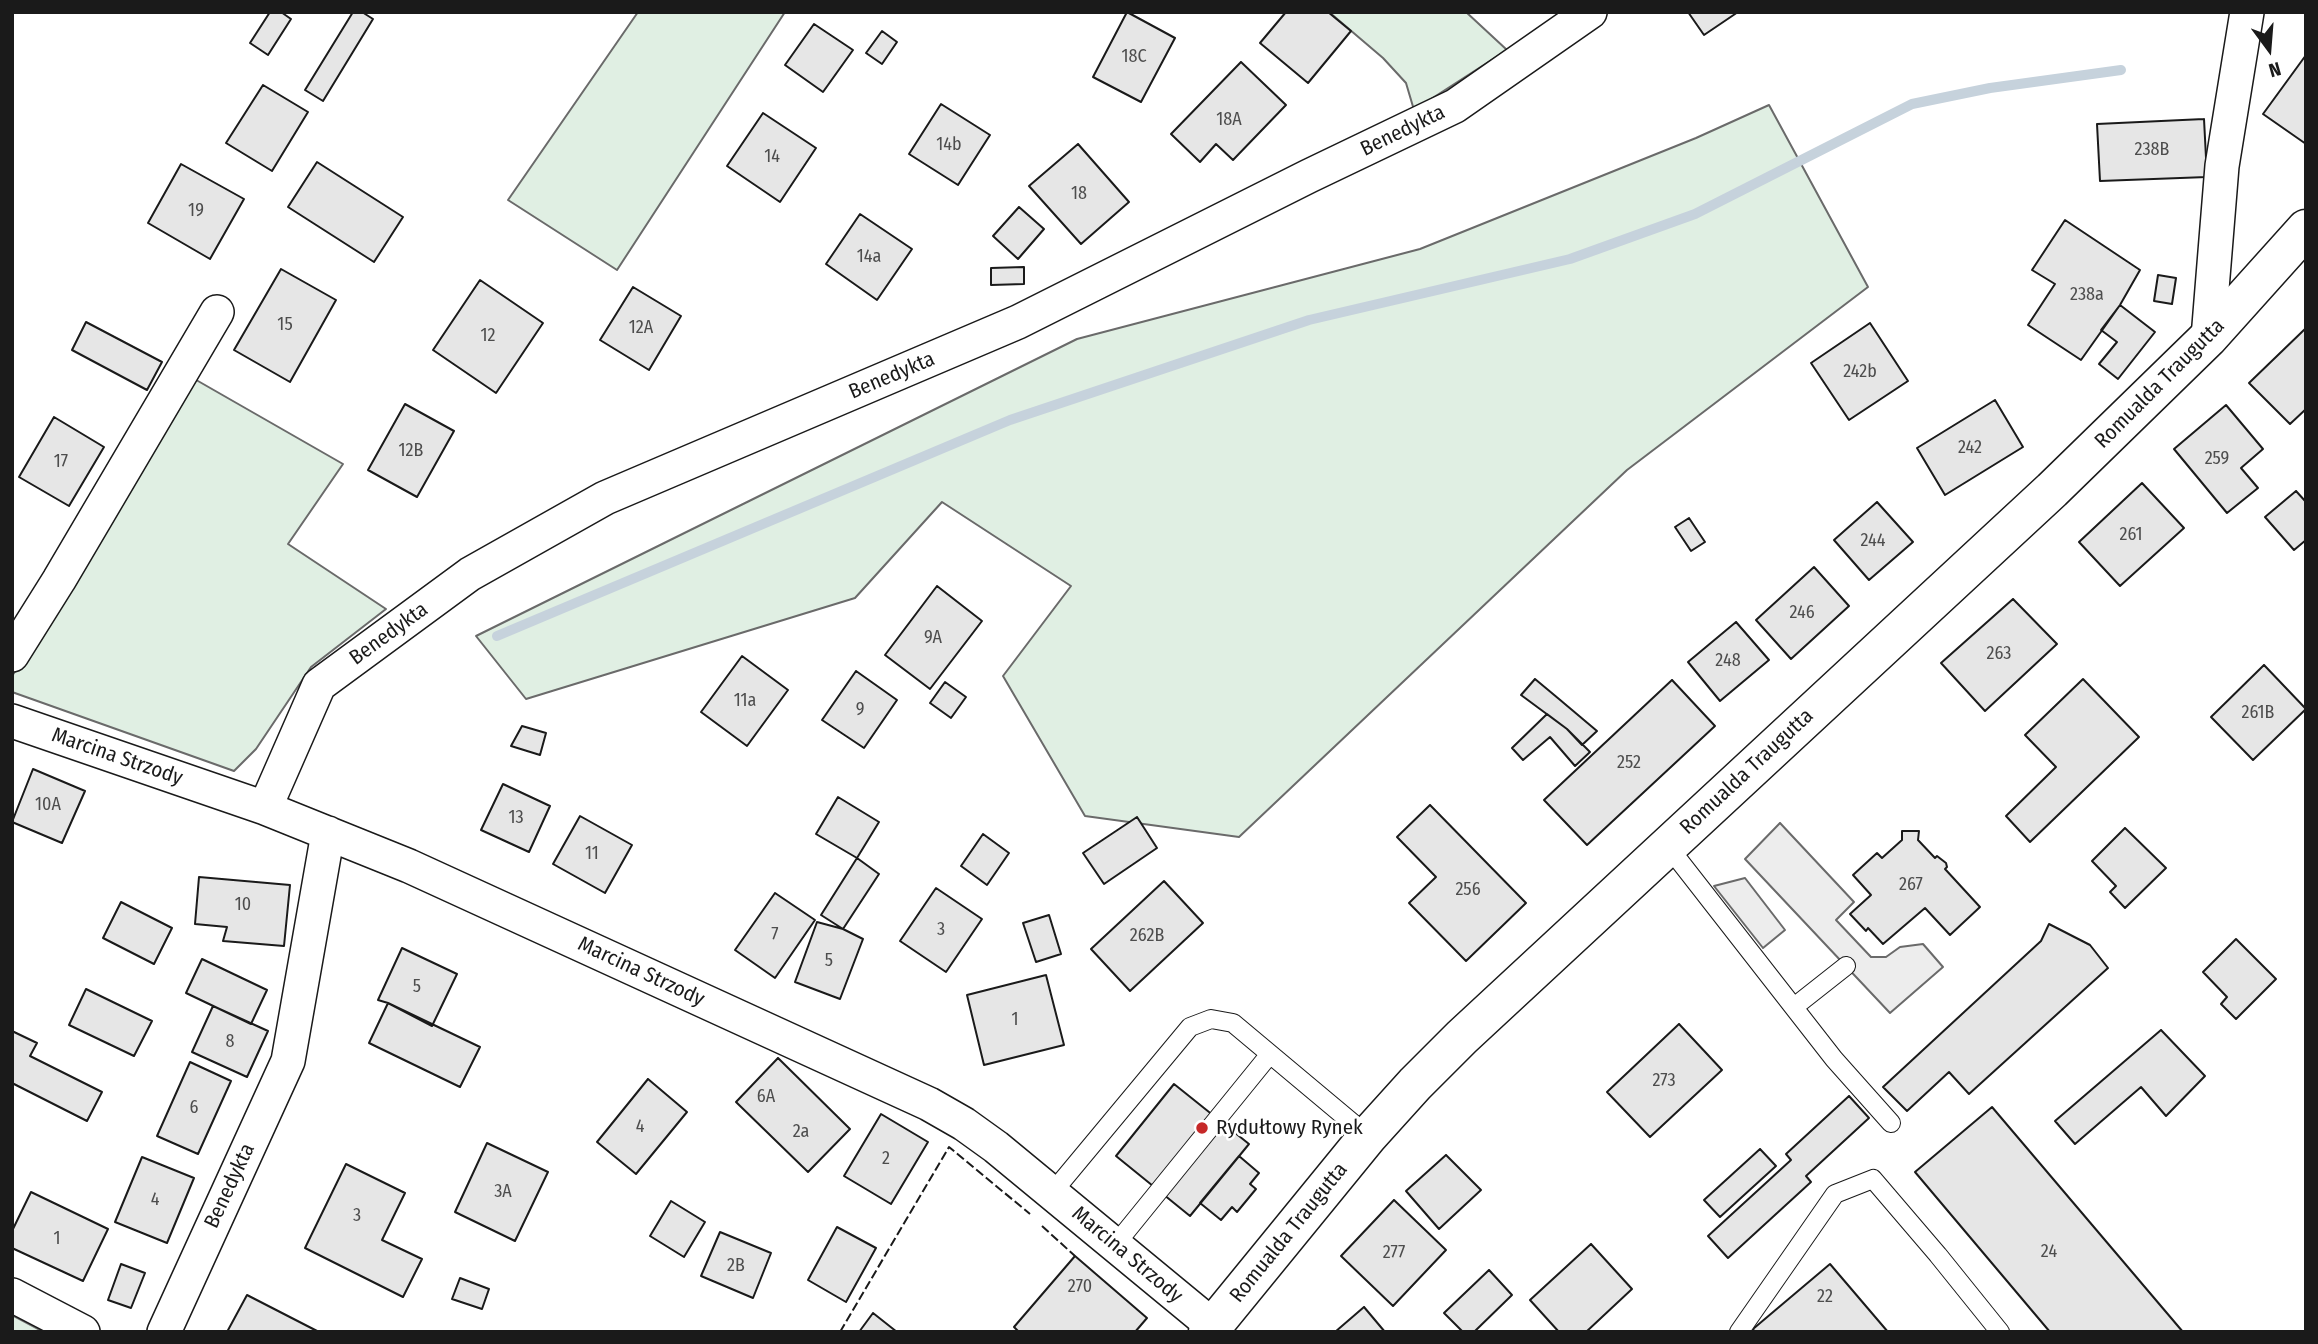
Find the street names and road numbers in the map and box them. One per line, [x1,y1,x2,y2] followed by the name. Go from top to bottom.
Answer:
[1357,100,1449,162] street label: Benedykta
[2090,314,2230,454] street label: Romualda Traugutta
[845,347,939,405] street label: Benedykta
[345,597,433,671] street label: Benedykta
[1675,704,1819,840] street label: Romualda Traugutta
[48,723,186,791] street label: Marcina Strzody
[574,932,708,1012] street label: Marcina Strzody
[199,1140,261,1232] street label: Benedykta
[1225,1158,1353,1308] street label: Romualda Traugutta
[1067,1201,1187,1309] street label: Marcina Strzody

